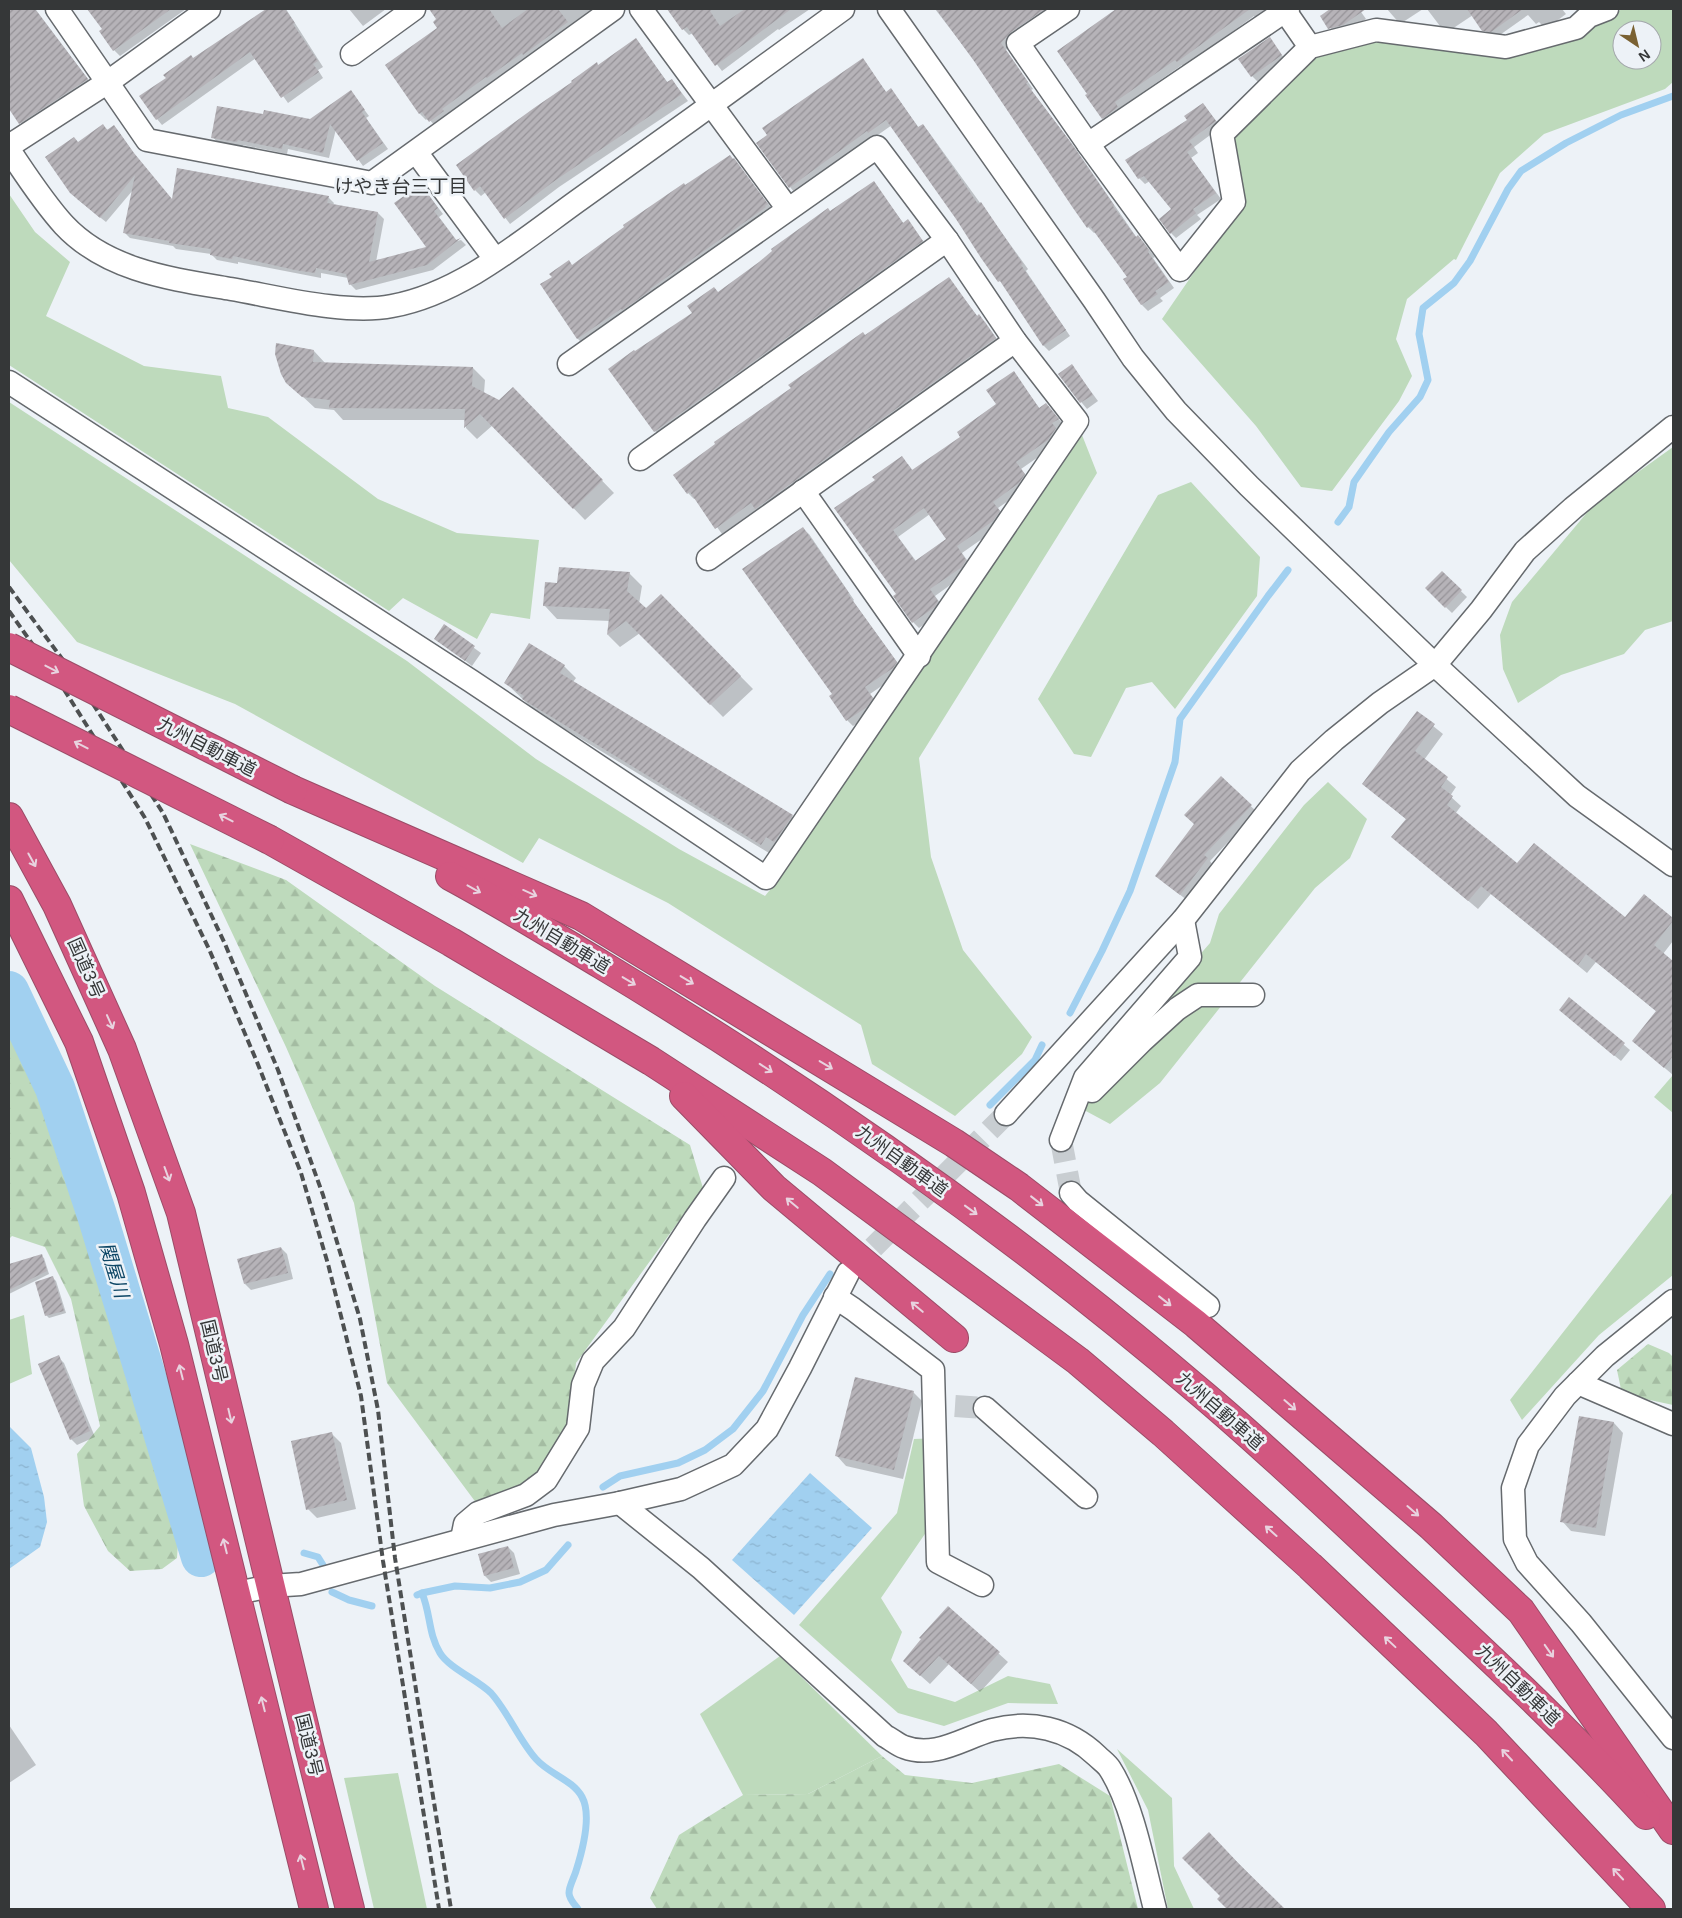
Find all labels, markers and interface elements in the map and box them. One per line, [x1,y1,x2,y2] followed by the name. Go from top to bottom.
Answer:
[1612,20,1662,70] north arrow
[1636,46,1653,65] text: N
[334,176,468,197] district label: けやき台三丁目
[45,664,60,674] one-way arrow
[154,714,260,780] street label: 九州自動車道
[74,740,89,749] one-way arrow
[219,813,234,822] one-way arrow
[28,852,37,867] one-way arrow
[466,885,481,894] one-way arrow
[522,889,537,899] one-way arrow
[511,905,613,977] street label: 九州自動車道
[64,935,108,1001] street label: 国道3号
[621,976,635,986] one-way arrow
[680,976,694,986] one-way arrow
[106,1014,115,1029] one-way arrow
[819,1061,833,1071] one-way arrow
[758,1063,772,1073] one-way arrow
[852,1121,952,1201] street label: 九州自動車道
[163,1166,172,1181] one-way arrow
[1030,1196,1044,1206] one-way arrow
[786,1198,799,1209] one-way arrow
[964,1205,978,1215] one-way arrow
[96,1240,133,1302] water label: 関屋川
[1158,1295,1171,1306] one-way arrow
[911,1302,924,1313] one-way arrow
[197,1318,231,1384] street label: 国道3号
[176,1364,185,1380] one-way arrow
[1173,1368,1267,1454] street label: 九州自動車道
[1283,1399,1296,1411] one-way arrow
[226,1407,235,1423] one-way arrow
[1406,1505,1419,1516] one-way arrow
[1265,1525,1278,1537] one-way arrow
[220,1539,229,1555] one-way arrow
[1384,1636,1396,1648] one-way arrow
[1472,1640,1564,1730] street label: 九州自動車道
[1544,1644,1554,1658] one-way arrow
[258,1697,268,1713] one-way arrow
[292,1712,326,1778] street label: 国道3号
[1501,1749,1513,1761] one-way arrow
[297,1854,306,1870] one-way arrow
[1612,1867,1624,1880] one-way arrow

